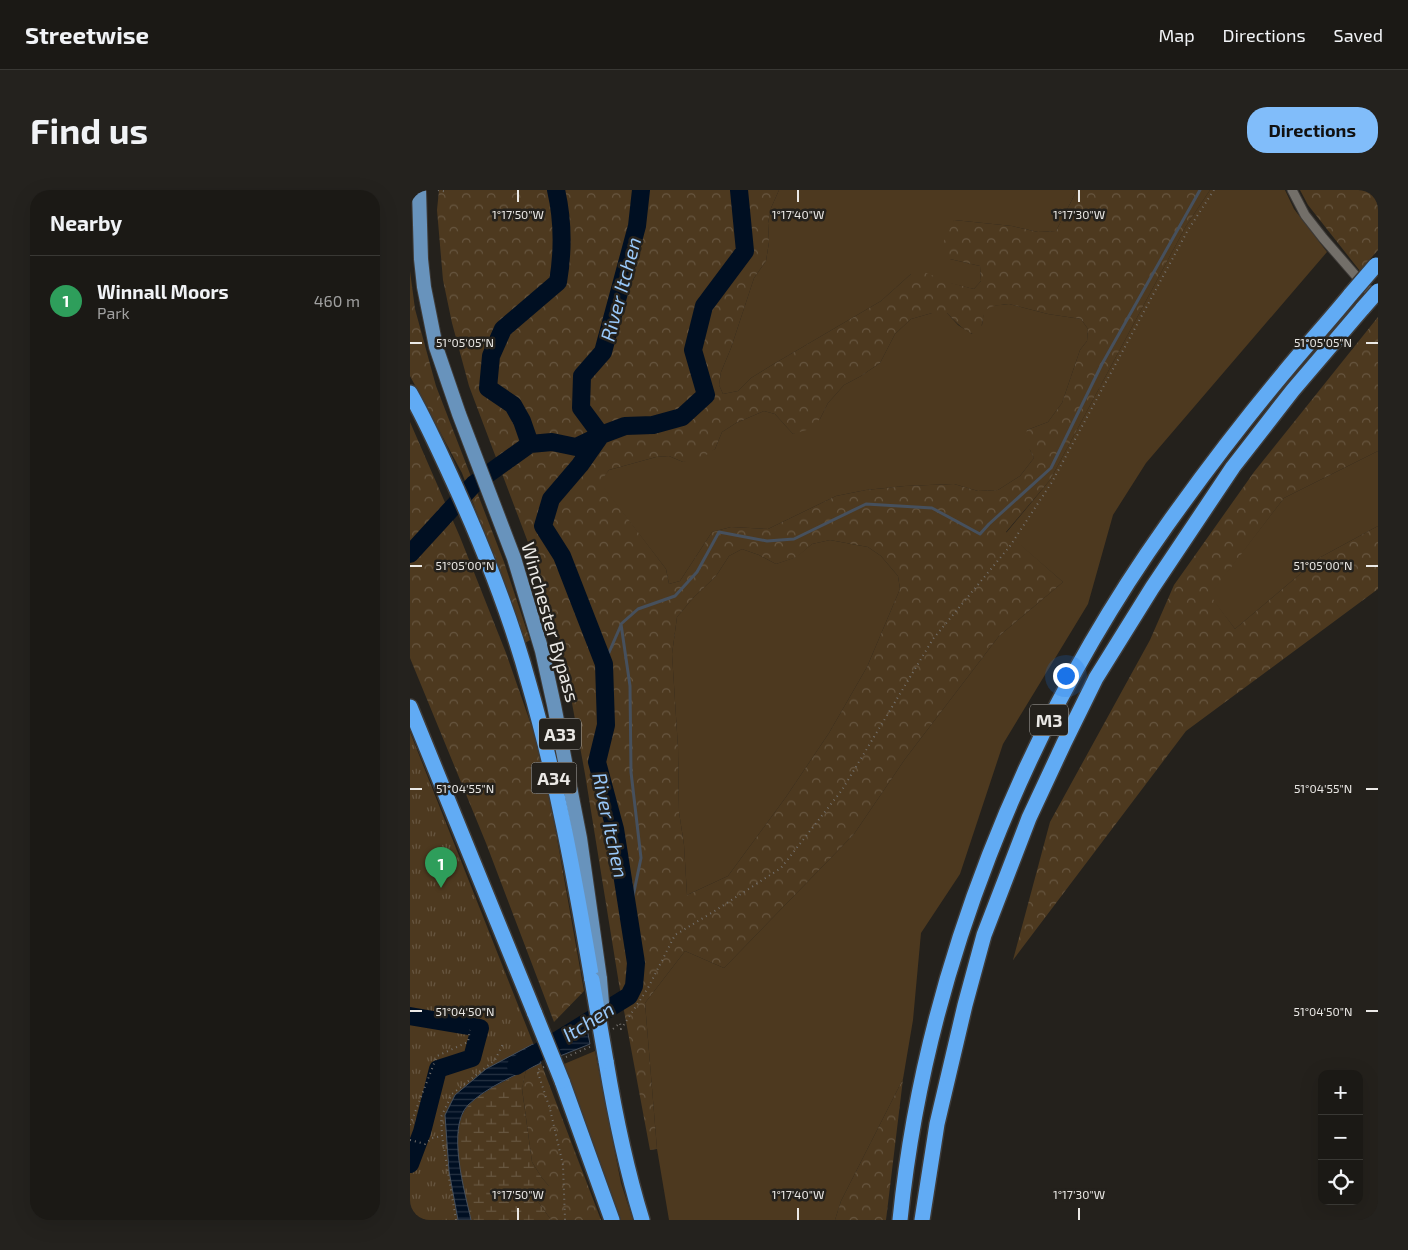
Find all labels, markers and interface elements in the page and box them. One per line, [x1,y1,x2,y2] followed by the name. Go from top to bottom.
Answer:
[25,20,149,49] text: Streetwise
[1158,24,1195,46] text: Map
[1223,24,1306,46] text: Directions
[1334,24,1383,46] text: Saved
[1247,107,1378,153] button: Directions
[30,109,148,151] text: Find us
[492,207,544,221] text: 1°17'50"W
[772,207,824,221] text: 1°17'40"W
[1053,207,1105,221] text: 1°17'30"W
[50,210,122,235] text: Nearby
[595,234,645,344] water label: River Itchen
[97,280,229,303] text: Winnall Moors
[63,291,69,310] text: 1
[314,291,360,310] text: 460 m
[97,303,130,322] text: Park
[436,335,494,349] text: 51°05'05"N
[1294,335,1352,349] text: 51°05'05"N
[517,539,585,705] street label: Winchester Bypass
[436,558,494,572] text: 51°05'00"N
[1294,558,1352,572] text: 51°05'00"N
[1053,663,1079,689] your location
[1030,704,1068,736] road number: M3
[539,718,581,750] road number: A33
[532,762,576,794] road number: A34
[588,770,634,880] water label: River Itchen
[436,781,494,795] text: 51°04'55"N
[1294,781,1352,795] text: 51°04'55"N
[425,847,457,888] pin: 1
[558,996,618,1046] water label: Itchen
[435,1004,495,1018] text: 51°04'50"N
[1293,1004,1353,1018] text: 51°04'50"N
[1318,1070,1363,1205] map controls
[1318,1070,1363,1115] button: +
[1318,1115,1363,1160] button: −
[1318,1160,1363,1205] button: locate
[492,1187,544,1201] text: 1°17'50"W
[772,1187,824,1201] text: 1°17'40"W
[1053,1187,1105,1201] text: 1°17'30"W

